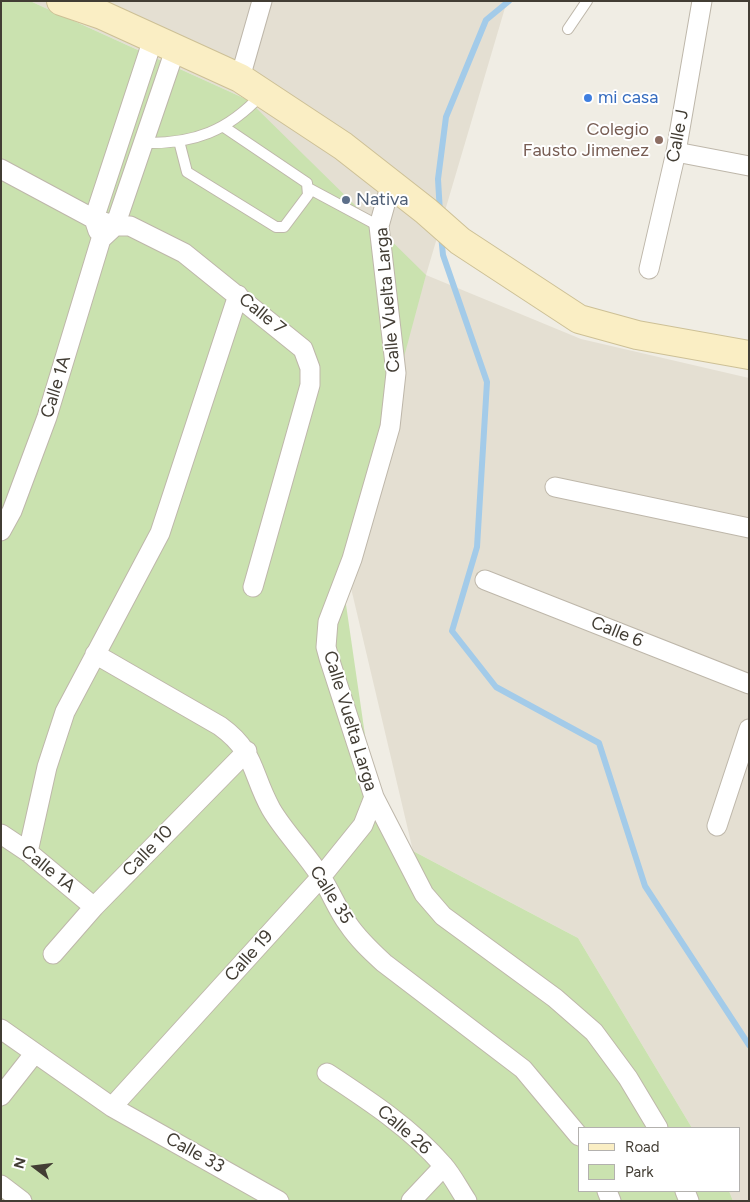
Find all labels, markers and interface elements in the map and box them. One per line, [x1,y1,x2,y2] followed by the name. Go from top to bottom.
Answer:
[598,87,658,109] place label: mi casa
[582,92,594,104] marker: mi casa
[662,108,694,164] street label: Calle J
[523,119,649,162] place label: Colegio Fausto Jimenez
[653,134,665,146] marker: Colegio Fausto Jimenez
[356,189,408,211] place label: Nativa
[340,194,352,206] marker: Nativa
[371,227,405,373] street label: Calle Vuelta Larga
[234,289,290,339] street label: Calle 7
[36,353,76,421] street label: Calle 1A
[588,612,646,652] street label: Calle 6
[318,648,382,794] street label: Calle Vuelta Larga
[118,821,178,881] street label: Calle 10
[16,840,80,898] street label: Calle 1A
[305,862,357,928] street label: Calle 35
[220,926,278,986] street label: Calle 19
[373,1101,435,1159] street label: Calle 26
[578,1127,740,1192] legend
[162,1128,228,1178] street label: Calle 33
[625,1138,660,1156] text: Road
[10,1142,60,1192] north arrow
[10,1156,30,1170] text: N
[625,1163,654,1181] text: Park

